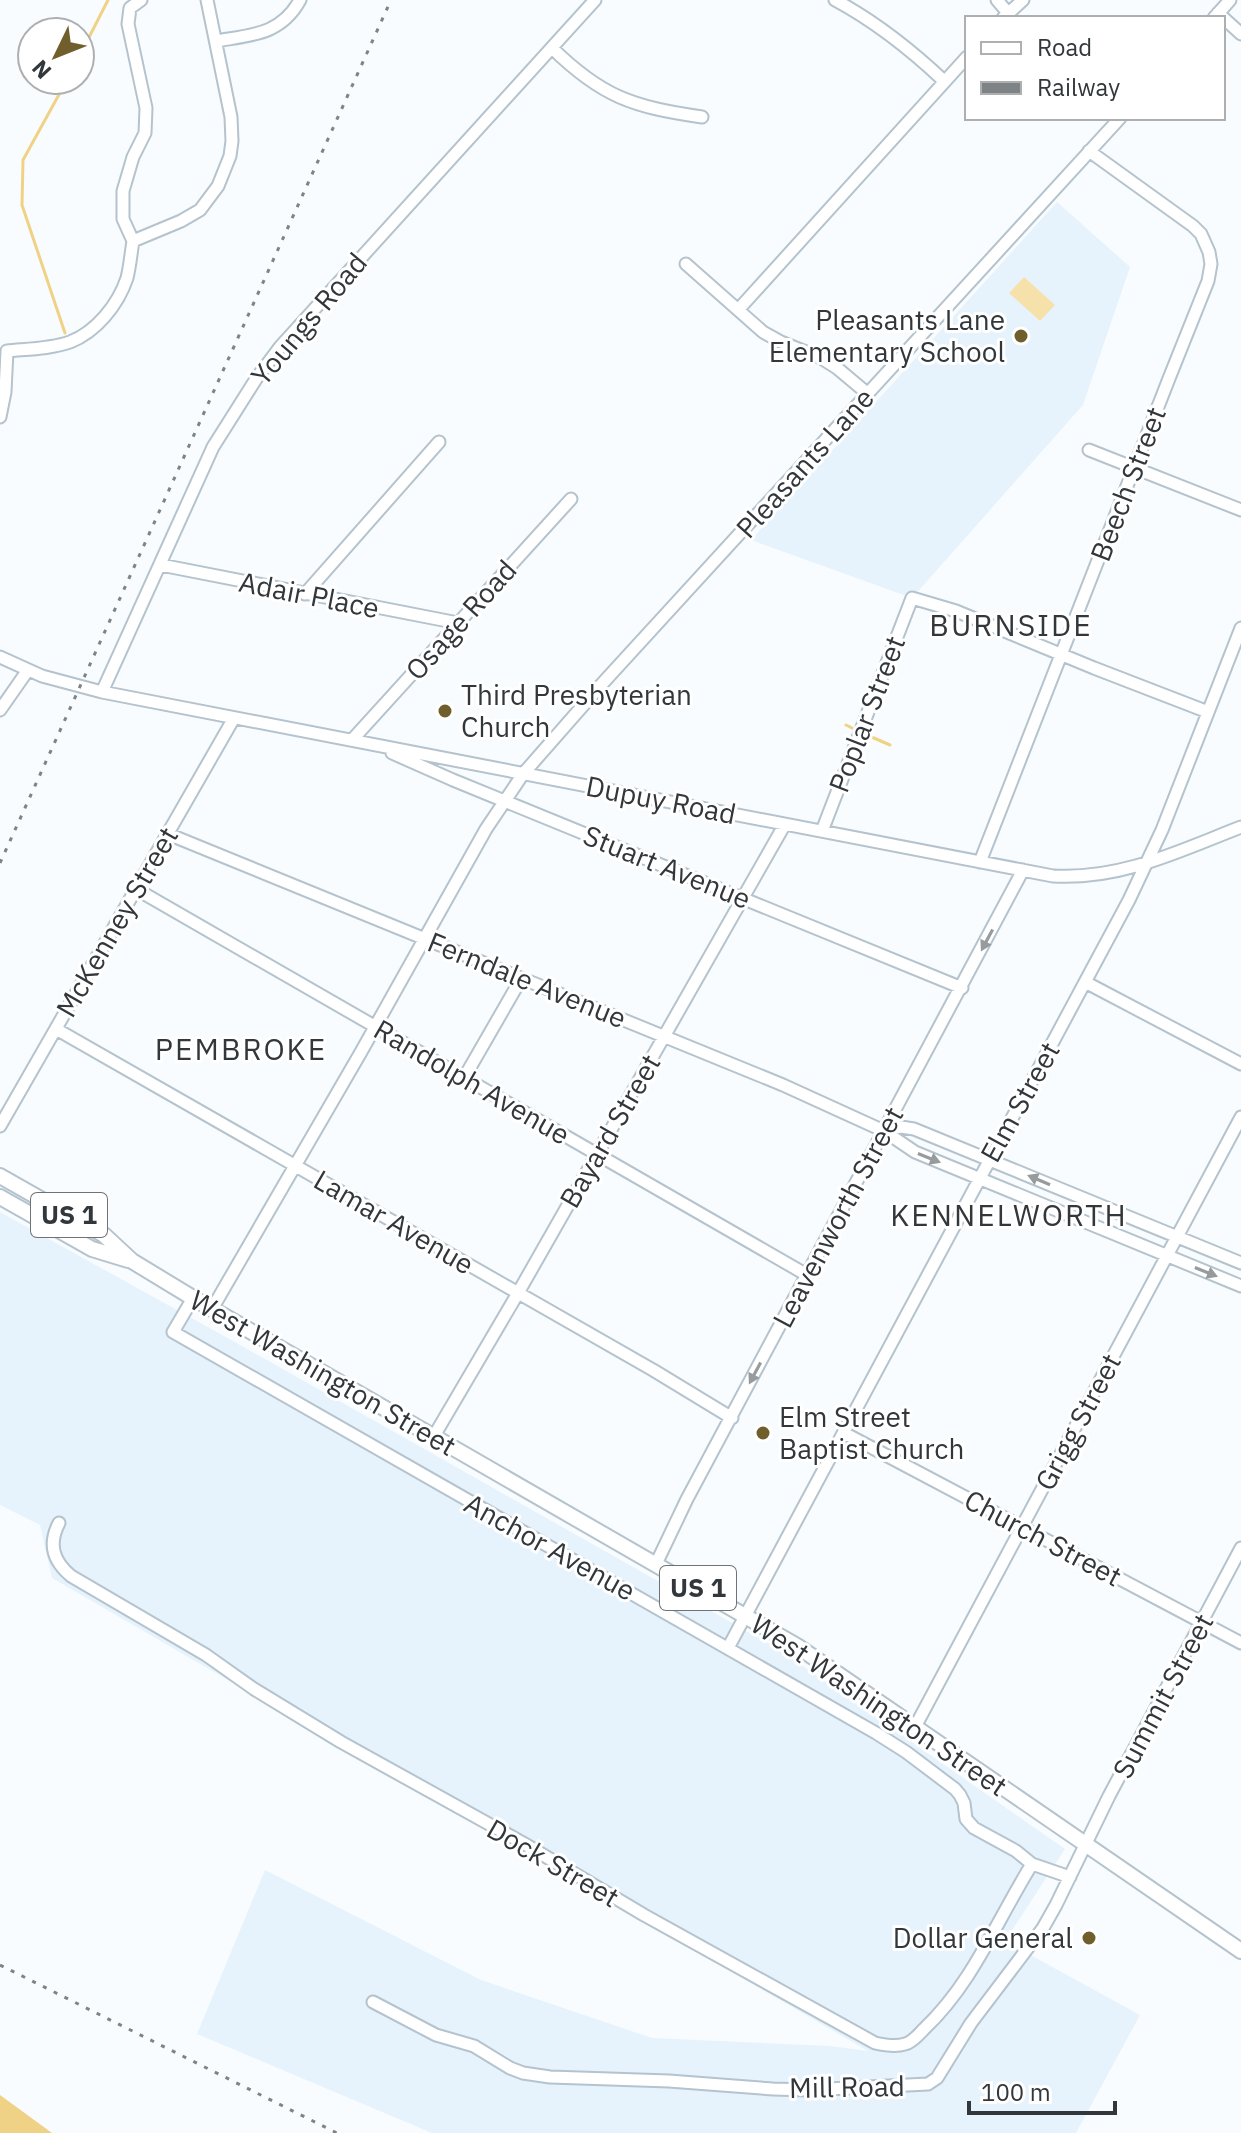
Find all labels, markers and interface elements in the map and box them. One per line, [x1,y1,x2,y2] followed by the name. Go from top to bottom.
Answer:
[16,16,96,96] north arrow
[965,16,1225,120] legend
[1037,31,1092,63] text: Road
[25,54,57,86] text: N
[1037,71,1120,103] text: Railway
[242,245,375,393] street label: Youngs Road
[769,301,1005,370] place label: Pleasants Lane Elementary School
[1012,327,1030,345] marker: Pleasants Lane Elementary School
[727,380,882,546] street label: Pleasants Lane
[1081,401,1174,566] street label: Beech Street
[397,552,524,688] street label: Osage Road
[236,563,382,626] street label: Adair Place
[929,605,1093,644] district label: BURNSIDE
[820,630,913,797] street label: Poplar Street
[461,676,692,745] place label: Third Presbyterian Church
[436,702,454,720] marker: Third Presbyterian Church
[583,767,739,832] street label: Dupuy Road
[578,816,756,917] street label: Stuart Avenue
[47,820,186,1024] street label: McKenney Street
[423,923,632,1036] street label: Ferndale Avenue
[981,928,994,951] one-way arrow
[368,1010,577,1153] street label: Randolph Avenue
[155,1029,327,1068] district label: PEMBROKE
[971,1035,1068,1168] street label: Elm Street
[551,1047,668,1214] street label: Bayard Street
[764,1100,911,1334] street label: Leavenworth Street
[917,1151,941,1164] one-way arrow
[308,1161,481,1282] street label: Lamar Avenue
[1027,1173,1051,1186] one-way arrow
[31,1193,107,1237] road number: US 1
[890,1195,1128,1234] district label: KENNELWORTH
[1194,1266,1218,1279] one-way arrow
[184,1281,463,1464] street label: West Washington Street
[1026,1347,1129,1497] street label: Grigg Street
[748,1362,762,1385] one-way arrow
[779,1398,964,1467] place label: Elm Street Baptist Church
[754,1424,772,1442] marker: Elm Street Baptist Church
[958,1481,1128,1594] street label: Church Street
[458,1484,642,1609] street label: Anchor Avenue
[660,1566,736,1610] road number: US 1
[744,1605,1015,1804] street label: West Washington Street
[1104,1607,1221,1784] street label: Summit Street
[480,1810,626,1915] street label: Dock Street
[893,1919,1073,1956] place label: Dollar General
[1080,1929,1098,1947] marker: Dollar General
[969,2065,1115,2115] scale bar
[789,2067,905,2106] street label: Mill Road
[981,2076,1051,2108] text: 100 m

